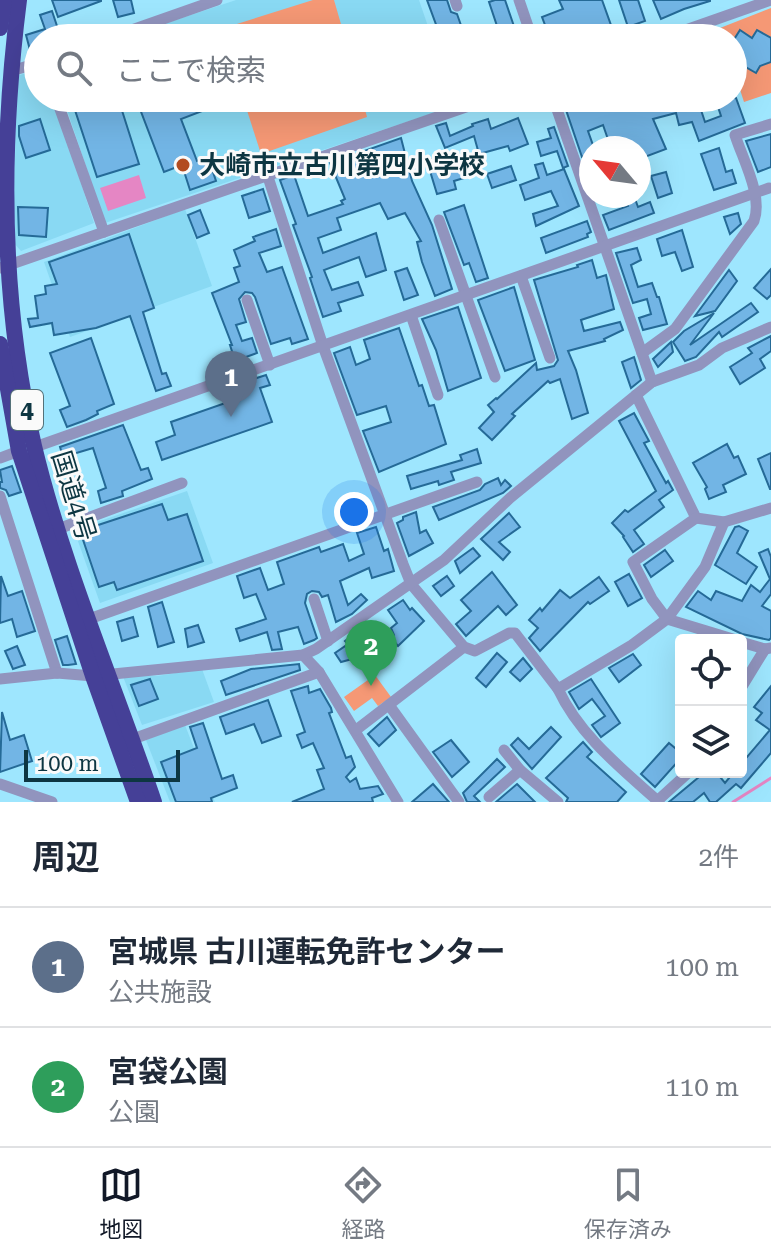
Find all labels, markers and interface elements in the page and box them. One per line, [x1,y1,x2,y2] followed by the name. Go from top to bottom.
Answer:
[24,24,747,112] search box
[52,46,96,90] icon: search
[116,53,266,88] text: ここで検索
[579,136,651,208] north arrow
[199,150,485,180] place label: 大崎市立古川第四小学校
[174,156,192,174] marker: 大崎市立古川第四小学校
[205,351,257,417] pin: 1
[11,390,43,430] road number: 4
[46,447,102,545] street label: 国道4号
[334,492,374,532] your location
[345,620,397,686] pin: 2
[675,634,747,778] map controls
[675,634,747,706] button: locate
[675,706,747,778] button: layers
[24,746,180,782] scale bar
[36,751,99,776] text: 100 m
[32,837,100,877] text: 周辺
[698,842,739,872] text: 2件
[108,934,506,969] text: 宮城県 古川運転免許センター
[51,952,65,982] text: 1
[665,952,739,982] text: 100 m
[108,977,212,1007] text: 公共施設
[108,1054,228,1089] text: 宮袋公園
[51,1072,65,1102] text: 2
[665,1072,739,1102] text: 110 m
[108,1097,160,1127] text: 公園
[99,1163,143,1243] tab: 地図
[341,1163,386,1243] tab: 経路
[584,1163,672,1243] tab: 保存済み

